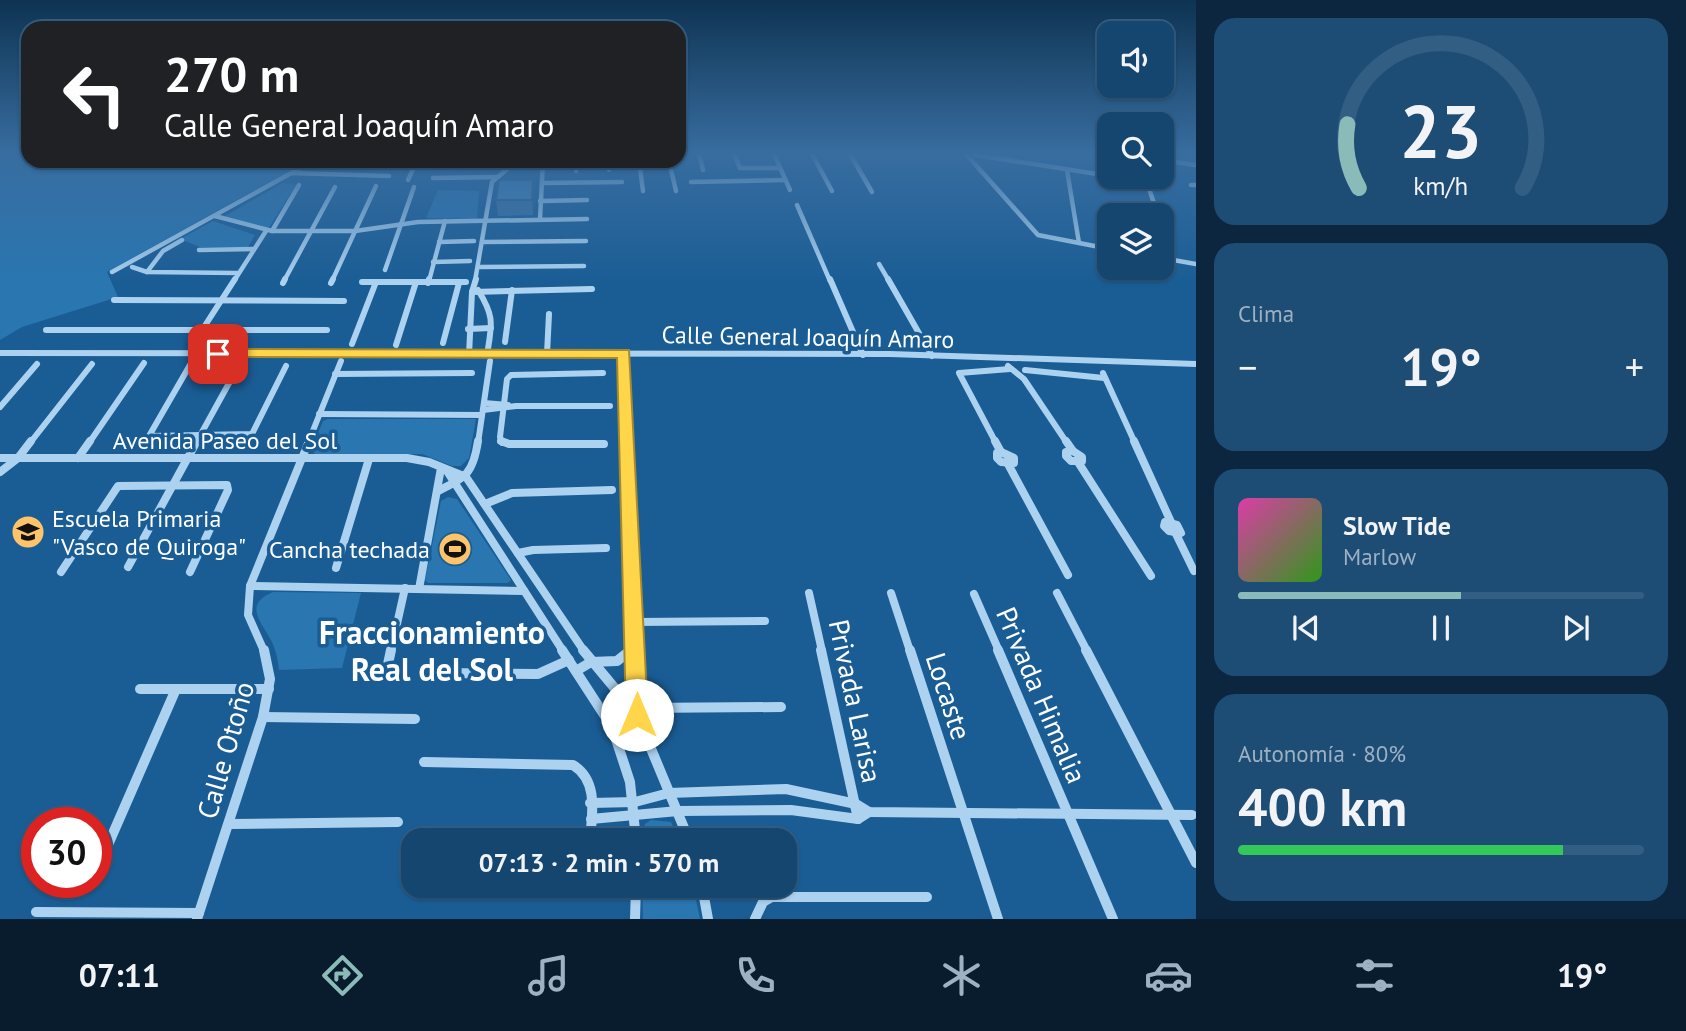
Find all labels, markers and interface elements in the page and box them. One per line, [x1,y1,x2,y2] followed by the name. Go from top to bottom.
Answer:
[1097,21,1174,280] map controls
[1097,21,1174,98] button: sound
[164,42,299,106] text: 270 m
[49,49,140,140] icon: left
[1400,84,1482,178] text: 23
[164,104,554,146] text: Calle General Joaquín Amaro
[1097,112,1174,189] button: search
[1414,169,1468,201] text: km/h
[1097,203,1174,280] button: layers
[1238,299,1294,328] text: Clima
[661,319,955,355] street label: Calle General Joaquín Amaro
[188,324,248,384] pin
[1400,333,1482,400] text: 19°
[199,335,237,373] icon: arrive
[1238,342,1257,391] text: −
[1625,342,1644,391] text: +
[113,425,337,456] street label: Avenida Paseo del Sol
[52,503,246,562] place label: Escuela Primaria "Vasco de Quiroga"
[1343,509,1451,542] text: Slow Tide
[9,513,47,551] school or university icon: Escuela Primaria "Vasco de Quiroga"
[436,530,474,568] sports icon: Cancha techada
[269,534,430,565] place label: Cancha techada
[1343,542,1416,571] text: Marlow
[988,601,1096,789] street label: Privada Himalia
[1287,609,1325,647] icon: previous
[1422,609,1460,647] icon: pause
[1557,609,1595,647] icon: next
[319,611,545,690] district label: Fraccionamiento Real del Sol
[821,616,891,786] street label: Privada Larisa
[918,648,980,744] street label: Locaste
[188,677,262,823] street label: Calle Otoño
[600,678,674,752] position arrow
[1238,739,1406,768] text: Autonomía · 80%
[1238,773,1407,840] text: 400 km
[21,807,112,898] speed limit sign: 30
[479,846,719,879] text: 07:13 · 2 min · 570 m
[318,951,367,1000] icon: directions
[524,951,573,1000] icon: music
[731,951,780,1000] icon: phone
[937,951,986,1000] icon: climate
[1144,951,1193,1000] icon: car
[1350,951,1399,1000] icon: filters
[79,954,160,996] text: 07:11
[1557,954,1607,996] text: 19°

